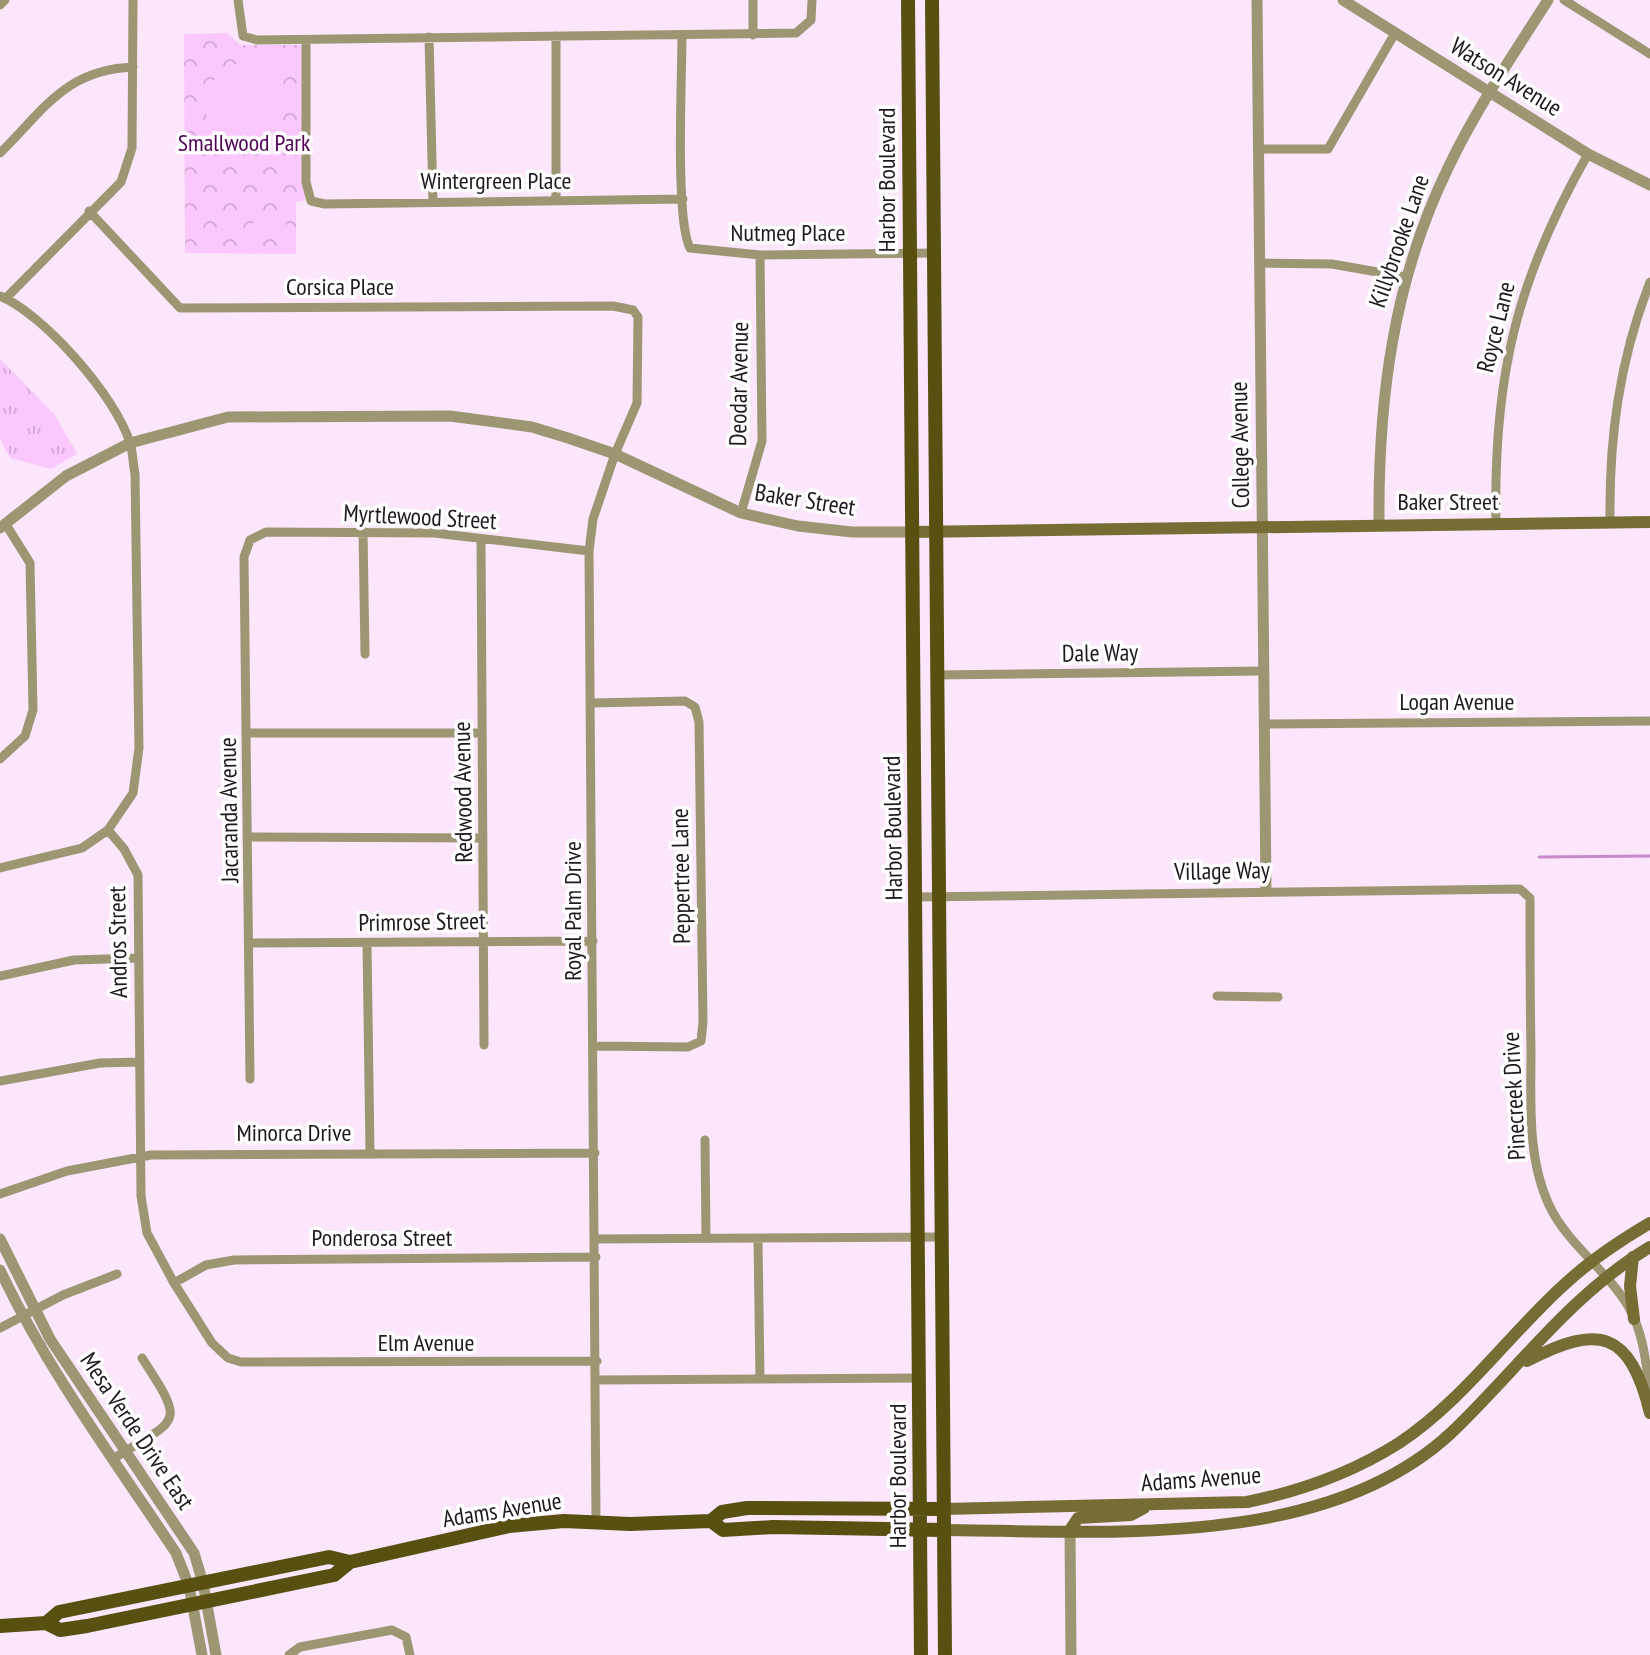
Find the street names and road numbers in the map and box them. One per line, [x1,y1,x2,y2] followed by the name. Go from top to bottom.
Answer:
[1445,30,1568,123] street label: Watson Avenue
[871,108,902,252] street label: Harbor Boulevard
[420,165,572,196] street label: Wintergreen Place
[1361,170,1436,311] street label: Killybrooke Lane
[731,217,845,248] street label: Nutmeg Place
[286,271,394,302] street label: Corsica Place
[1469,278,1522,376] street label: Royce Lane
[722,322,755,446] street label: Deodar Avenue
[1223,381,1256,509] street label: College Avenue
[753,476,858,523] street label: Baker Street
[1397,486,1499,517] street label: Baker Street
[343,497,498,536] street label: Myrtlewood Street
[1062,636,1138,669] street label: Dale Way
[1400,686,1514,717] street label: Logan Avenue
[446,721,479,863] street label: Redwood Avenue
[212,737,245,884] street label: Jacaranda Avenue
[876,755,909,901] street label: Harbor Boulevard
[664,808,697,944] street label: Peppertree Lane
[557,841,588,981] street label: Royal Palm Drive
[1173,854,1270,887] street label: Village Way
[101,885,134,998] street label: Andros Street
[358,905,486,938] street label: Primrose Street
[1495,1031,1532,1161] street label: Pinecreek Drive
[237,1117,351,1148] street label: Minorca Drive
[312,1222,453,1253] street label: Ponderosa Street
[378,1327,474,1358] street label: Elm Avenue
[74,1346,202,1515] street label: Mesa Verde Drive East
[882,1404,913,1548] street label: Harbor Boulevard
[1140,1459,1262,1498] street label: Adams Avenue
[440,1485,564,1534] street label: Adams Avenue

